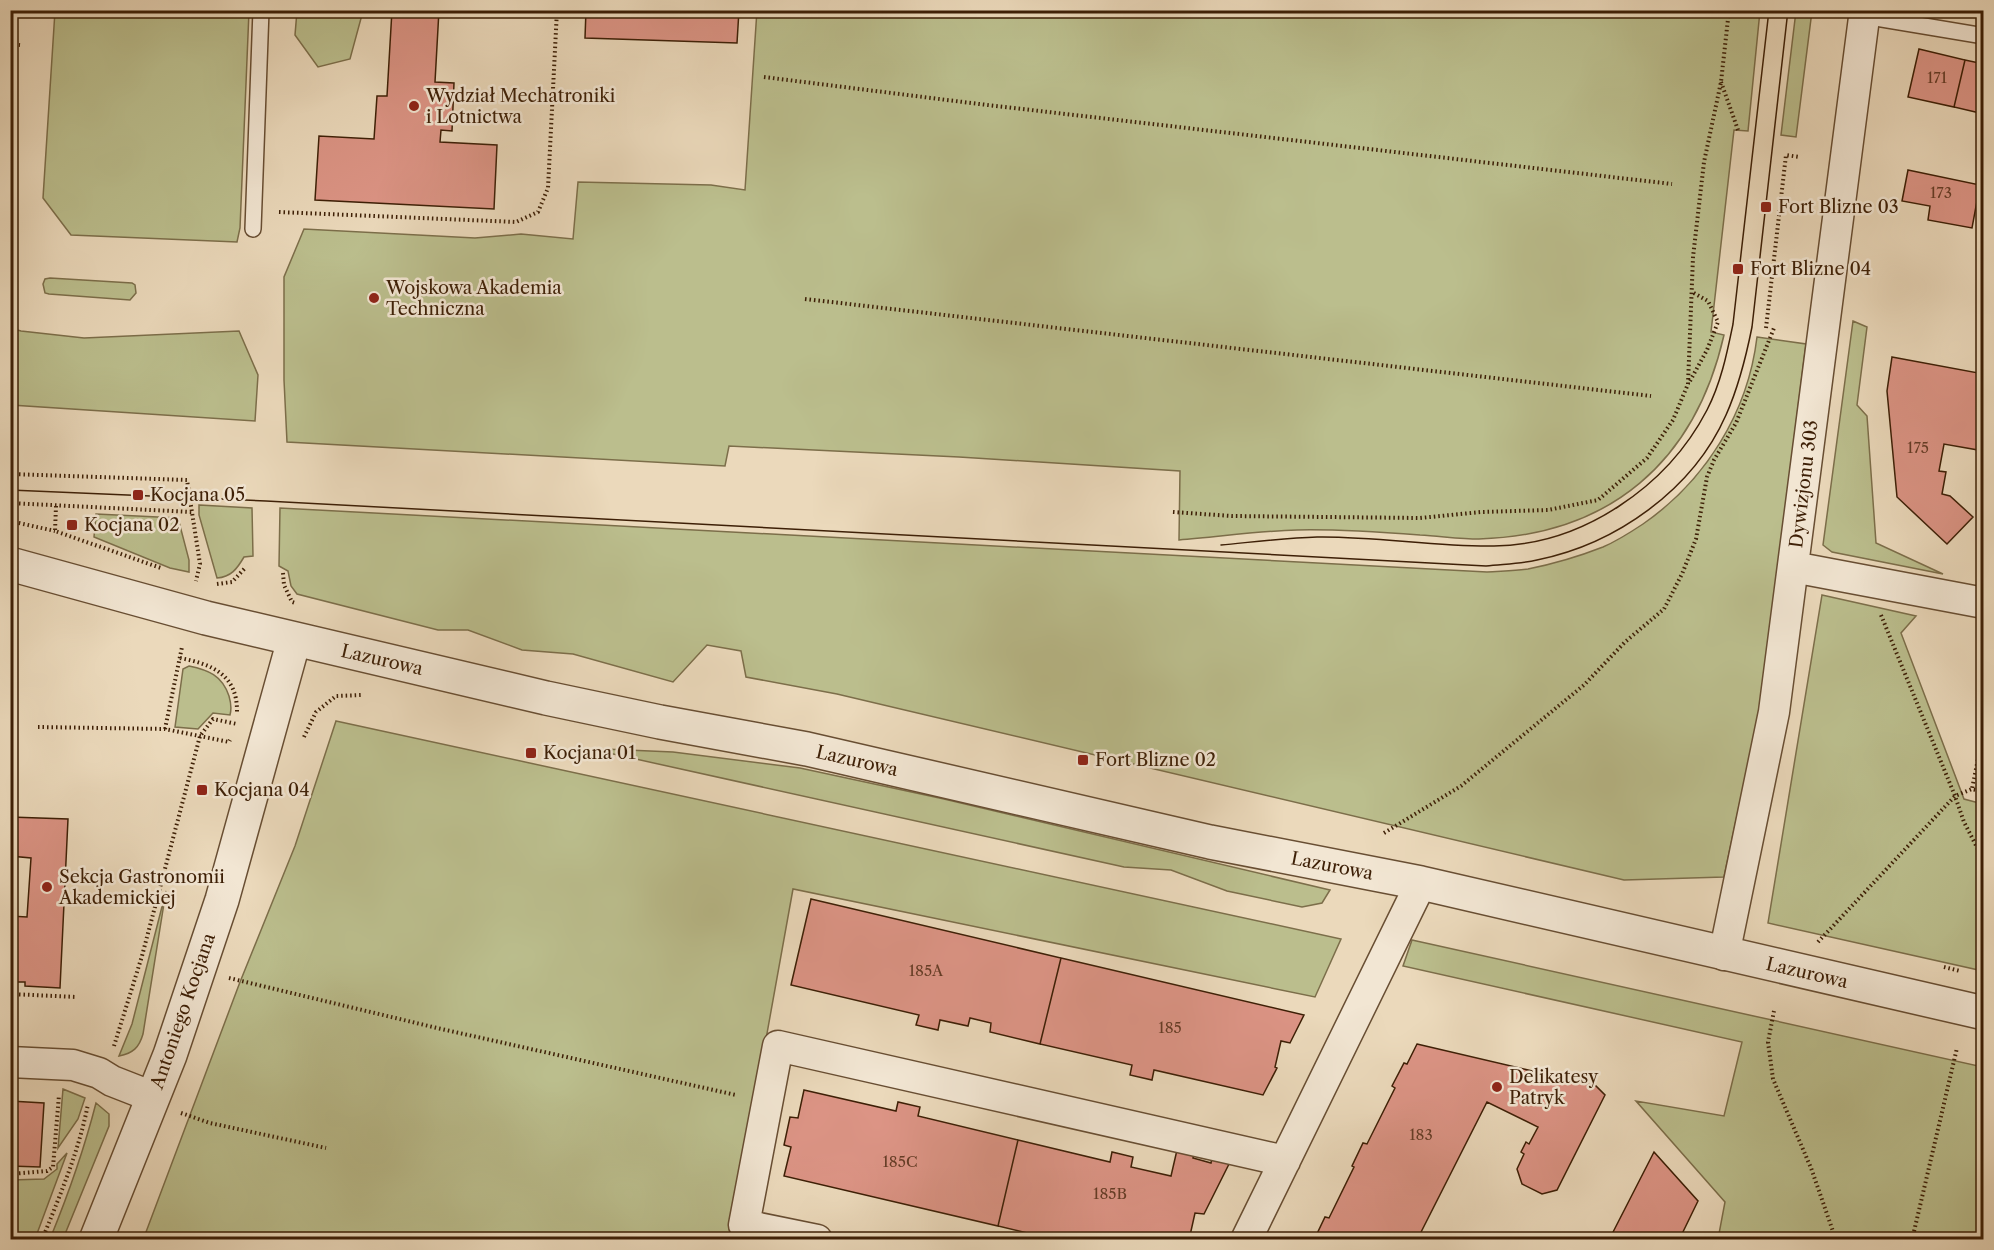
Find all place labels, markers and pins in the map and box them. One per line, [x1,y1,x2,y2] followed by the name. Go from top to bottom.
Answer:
[425,85,616,128] place label: Wydział Mechatroniki i Lotnictwa
[407,99,421,113] marker: Wydział Mechatroniki i Lotnictwa
[1778,196,1899,218] place label: Fort Blizne 03
[1759,200,1773,214] marker: Fort Blizne 03
[1750,258,1871,280] place label: Fort Blizne 04
[1731,262,1745,276] marker: Fort Blizne 04
[385,277,562,320] place label: Wojskowa Akademia Techniczna
[367,291,381,305] marker: Wojskowa Akademia Techniczna
[150,484,245,506] place label: Kocjana 05
[131,488,145,502] marker: Kocjana 05
[84,514,180,536] place label: Kocjana 02
[65,518,79,532] marker: Kocjana 02
[543,742,636,764] place label: Kocjana 01
[524,746,538,760] marker: Kocjana 01
[1095,749,1216,771] place label: Fort Blizne 02
[1076,753,1090,767] marker: Fort Blizne 02
[214,779,310,801] place label: Kocjana 04
[195,783,209,797] marker: Kocjana 04
[58,866,225,909] place label: Sekcja Gastronomii Akademickiej
[40,880,54,894] marker: Sekcja Gastronomii Akademickiej
[1509,1066,1599,1109] place label: Delikatesy Patryk
[1490,1080,1504,1094] marker: Delikatesy Patryk

